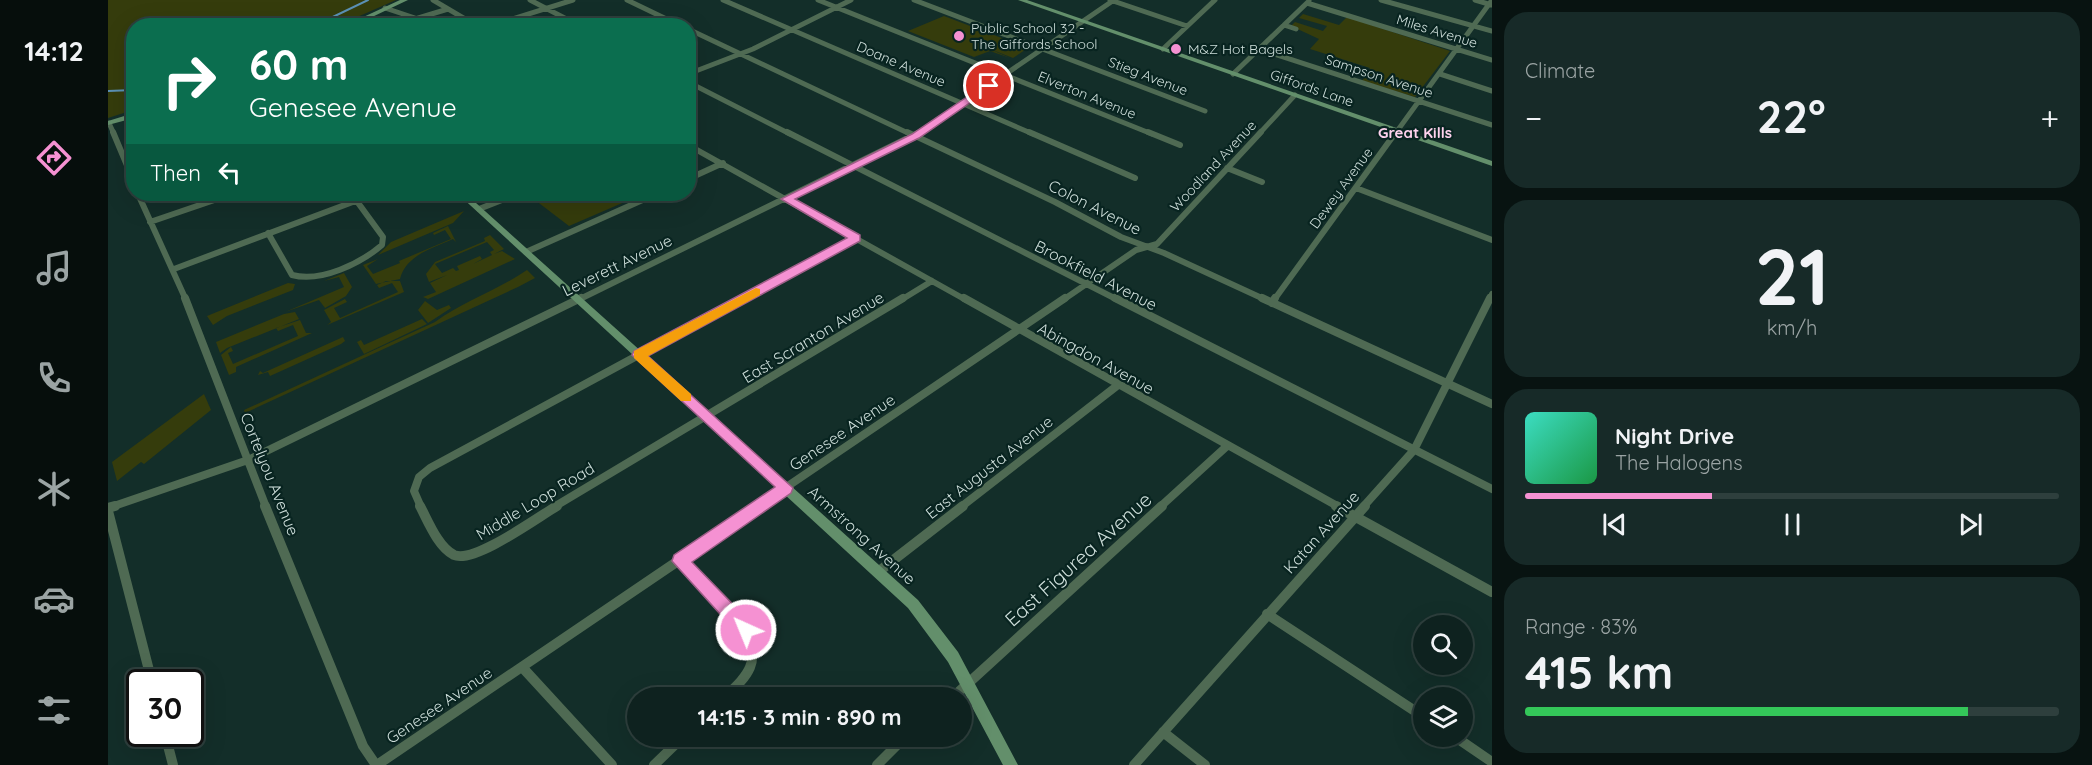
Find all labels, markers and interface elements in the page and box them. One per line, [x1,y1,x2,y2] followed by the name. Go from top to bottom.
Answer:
[1394,10,1480,52] street label: Miles Avenue
[971,19,1098,53] place label: Public School 32 - The Giffords School
[952,29,966,43] marker: Public School 32 - The Giffords School
[24,34,84,68] text: 14:12
[854,37,948,91] street label: Doane Avenue
[249,38,349,91] text: 60 m
[1188,40,1293,58] place label: M&Z Hot Bagels
[150,42,228,120] icon: right
[1169,42,1183,56] marker: M&Z Hot Bagels
[1323,50,1435,102] street label: Sampson Avenue
[1106,53,1190,99] street label: Stieg Avenue
[1525,58,1595,83] text: Climate
[963,60,1014,111] pin
[1268,65,1356,111] street label: Giffords Lane
[1035,67,1139,123] street label: Elverton Avenue
[972,69,1005,102] icon: arrive
[1757,88,1826,144] text: 22°
[249,90,457,124] text: Genesee Avenue
[1525,97,1542,138] text: −
[2040,97,2059,138] text: +
[1166,116,1260,216] street label: Woodland Avenue
[1378,123,1452,142] district label: Great Kills
[33,137,75,179] icon: directions
[1305,144,1377,232] street label: Dewey Avenue
[213,156,246,189] icon: left
[150,159,201,187] text: Then
[1045,175,1145,239] street label: Colon Avenue
[1755,227,1829,325] text: 21
[559,230,675,300] street label: Leverett Avenue
[1031,236,1161,314] street label: Brookfield Avenue
[33,247,75,289] icon: music
[739,287,887,387] street label: East Scranton Avenue
[1767,315,1817,340] text: km/h
[1034,318,1158,398] street label: Abingdon Avenue
[33,357,75,399] icon: phone
[785,389,899,475] street label: Genesee Avenue
[236,410,304,538] street label: Cortelyou Avenue
[921,411,1057,523] street label: East Augusta Avenue
[1615,422,1734,450] text: Night Drive
[1615,450,1743,475] text: The Halogens
[472,458,598,544] street label: Middle Loop Road
[33,468,75,510] icon: climate
[804,481,920,589] street label: Armstrong Avenue
[999,486,1157,632] street label: East Figurea Avenue
[1279,487,1363,577] street label: Katan Avenue
[1598,508,1631,541] icon: previous
[1776,508,1809,541] icon: pause
[1954,508,1987,541] icon: next
[33,578,75,620] icon: car
[714,598,778,662] position arrow
[1525,614,1637,639] text: Range · 83%
[1413,615,1473,747] map controls
[1413,615,1473,675] button: search
[1525,644,1673,700] text: 415 km
[382,662,496,748] street label: Genesee Avenue
[126,669,204,747] speed limit sign: 30
[1413,687,1473,747] button: layers
[33,689,75,731] icon: filters
[697,703,902,731] text: 14:15 · 3 min · 890 m

